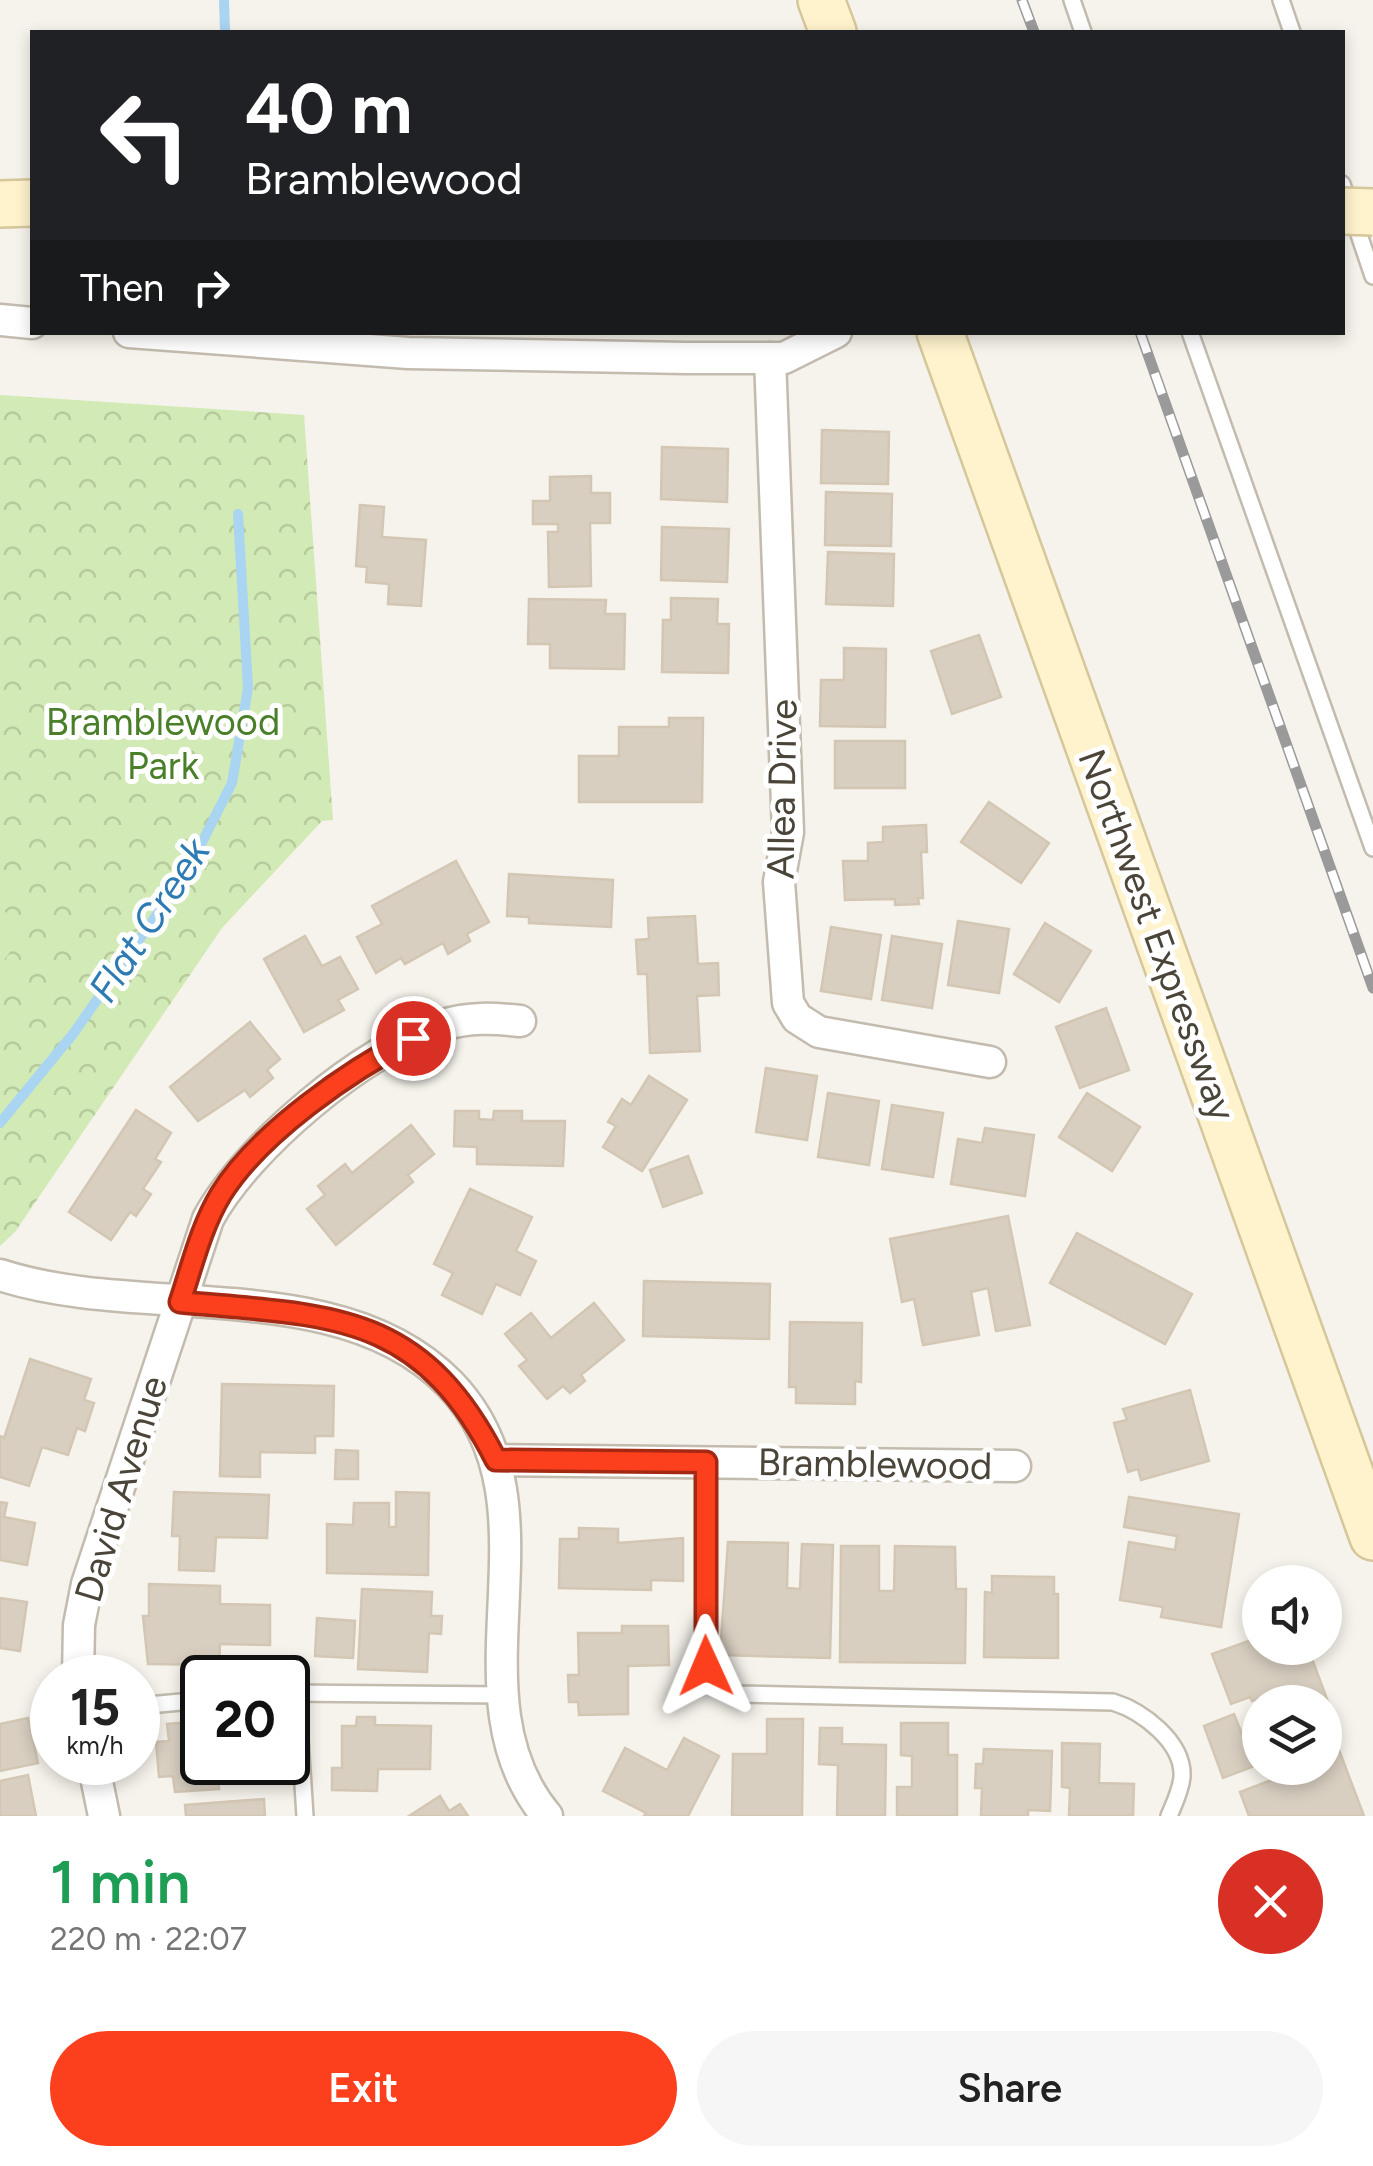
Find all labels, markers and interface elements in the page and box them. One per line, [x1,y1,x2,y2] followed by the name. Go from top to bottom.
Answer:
[245,66,412,151] text: 40 m
[80,70,210,200] icon: left
[245,151,523,205] text: Bramblewood
[184,260,239,315] icon: right
[80,265,164,311] text: Then
[46,699,280,789] park label: Bramblewood Park
[757,699,807,879] street label: Allea Drive
[1068,743,1246,1127] street label: Northwest Expressway
[78,828,220,1011] water label: Flat Creek
[371,996,456,1081] pin
[386,1011,441,1066] icon: arrive
[65,1370,177,1608] street label: David Avenue
[757,1439,993,1489] street label: Bramblewood
[1242,1565,1342,1785] map controls
[1242,1565,1342,1665] button: sound
[654,1614,758,1718] position arrow
[180,1655,310,1785] speed limit sign: 20
[70,1677,120,1738] text: 15
[1242,1685,1342,1785] button: layers
[66,1730,124,1760] text: km/h
[50,1846,190,1918] text: 1 min
[1218,1849,1323,1954] button: close
[50,1920,247,1958] text: 220 m · 22:07
[50,2031,677,2146] button: Exit
[697,2031,1323,2146] button: Share

